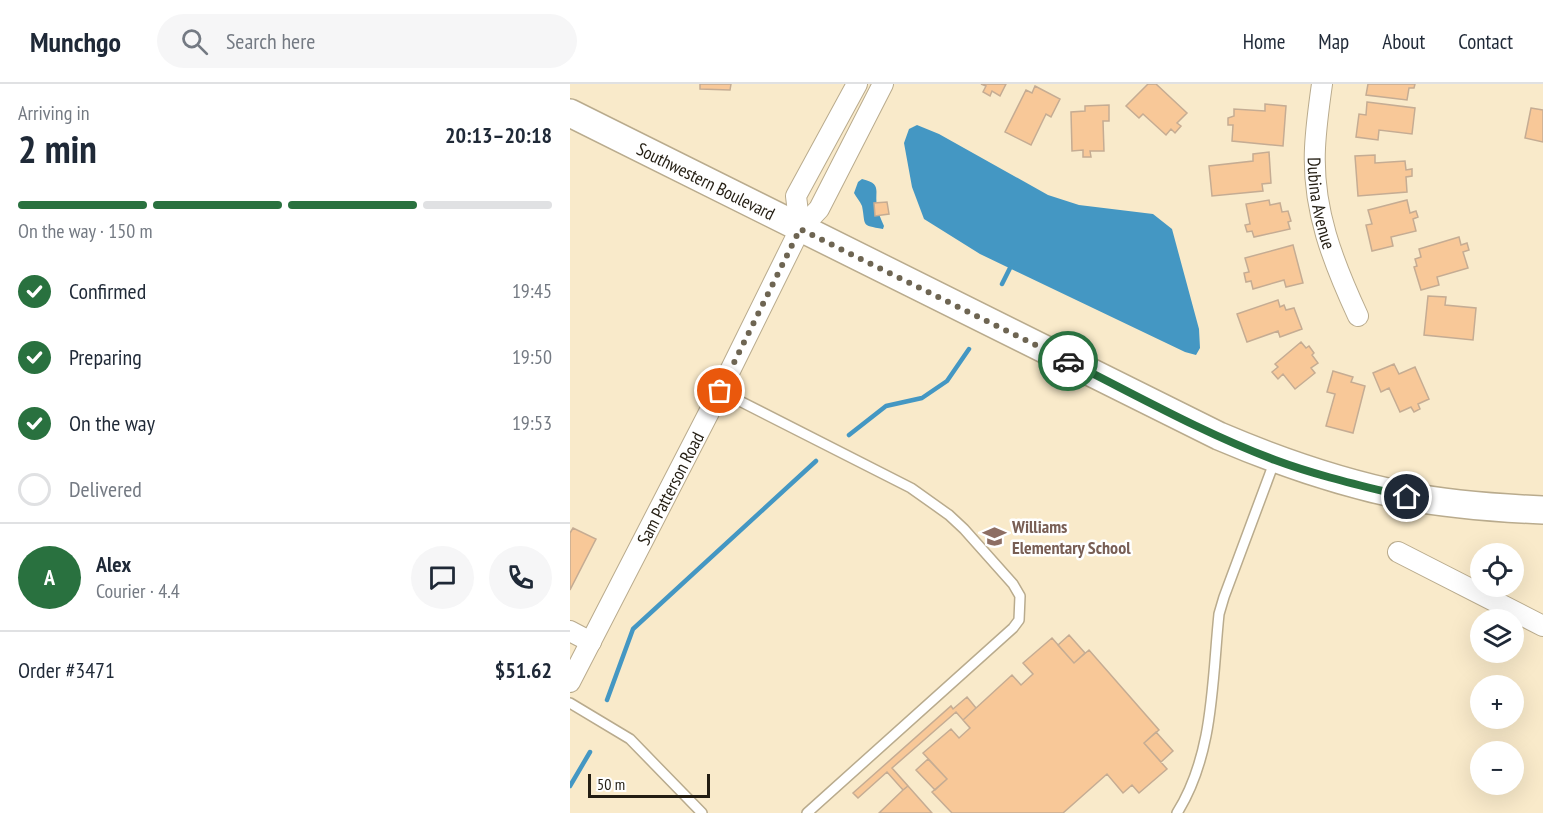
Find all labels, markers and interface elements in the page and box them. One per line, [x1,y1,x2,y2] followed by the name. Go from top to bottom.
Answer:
[157,14,577,68] search box
[30,23,121,60] text: Munchgo
[178,25,211,58] icon: search
[226,27,315,55] text: Search here
[1243,28,1285,55] text: Home
[1318,28,1349,55] text: Map
[1382,28,1425,55] text: About
[1458,28,1513,55] text: Contact
[18,100,90,126] text: Arriving in
[445,121,552,149] text: 20:13–20:18
[18,123,97,174] text: 2 min
[633,137,779,225] street label: Southwestern Boulevard
[1303,157,1341,252] street label: Dubina Avenue
[18,218,153,244] text: On the way · 150 m
[18,275,51,308] icon: check
[69,277,146,305] text: Confirmed
[512,278,552,304] text: 19:45
[1038,331,1098,391] courier
[18,341,51,374] icon: check
[69,343,142,371] text: Preparing
[512,344,552,370] text: 19:50
[1052,345,1085,378] icon: car
[694,365,745,416] pin
[703,374,736,407] icon: bag
[18,407,51,440] icon: check
[69,409,155,437] text: On the way
[512,410,552,436] text: 19:53
[631,428,708,549] street label: Sam Patterson Road
[1381,471,1432,522] pin
[69,475,142,503] text: Delivered
[1390,480,1423,513] icon: home
[1011,515,1131,559] place label: Williams Elementary School
[981,523,1007,549] school or university icon: Williams Elementary School
[1470,543,1524,795] map controls
[1470,543,1524,597] button: locate
[411,546,474,609] button: chat
[489,546,552,609] button: phone
[96,550,131,578] text: Alex
[44,563,55,591] text: A
[96,578,180,604] text: Courier · 4.4
[1470,609,1524,663] button: layers
[18,656,115,684] text: Order #3471
[495,656,552,684] text: $51.62
[1470,675,1524,729] button: +
[1470,741,1524,795] button: −
[588,771,710,798] scale bar
[597,774,625,794] text: 50 m

